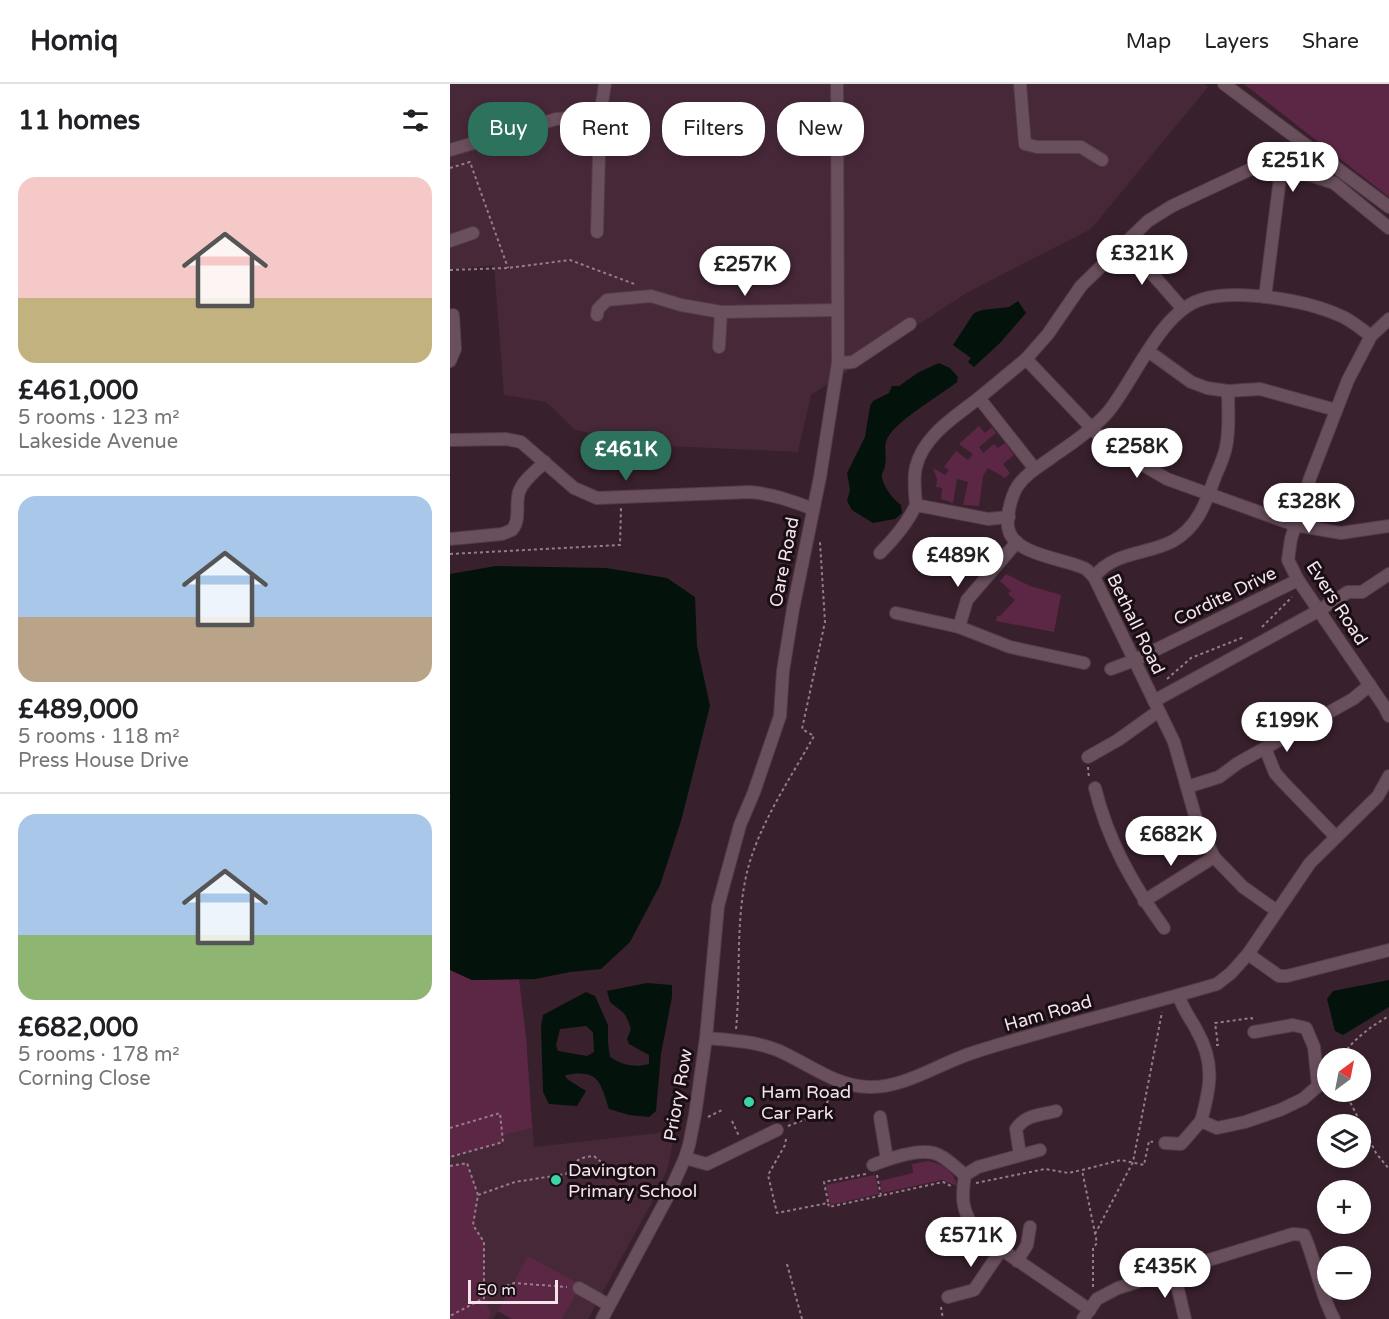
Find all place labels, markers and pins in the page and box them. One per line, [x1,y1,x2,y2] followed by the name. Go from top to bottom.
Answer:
[1251,142,1335,193] pin: £251K
[1100,235,1184,286] pin: £321K
[703,246,787,297] pin: £257K
[1095,428,1179,479] pin: £258K
[584,431,668,482] pin: £461K
[1267,483,1351,534] pin: £328K
[916,537,1000,588] pin: £489K
[1245,702,1329,753] pin: £199K
[1129,816,1213,867] pin: £682K
[761,1081,851,1124] place label: Ham Road Car Park
[742,1095,756,1109] marker: Ham Road Car Park
[568,1159,697,1202] place label: Davington Primary School
[549,1173,563,1187] marker: Davington Primary School
[929,1217,1013,1268] pin: £571K
[1123,1248,1207,1299] pin: £435K

